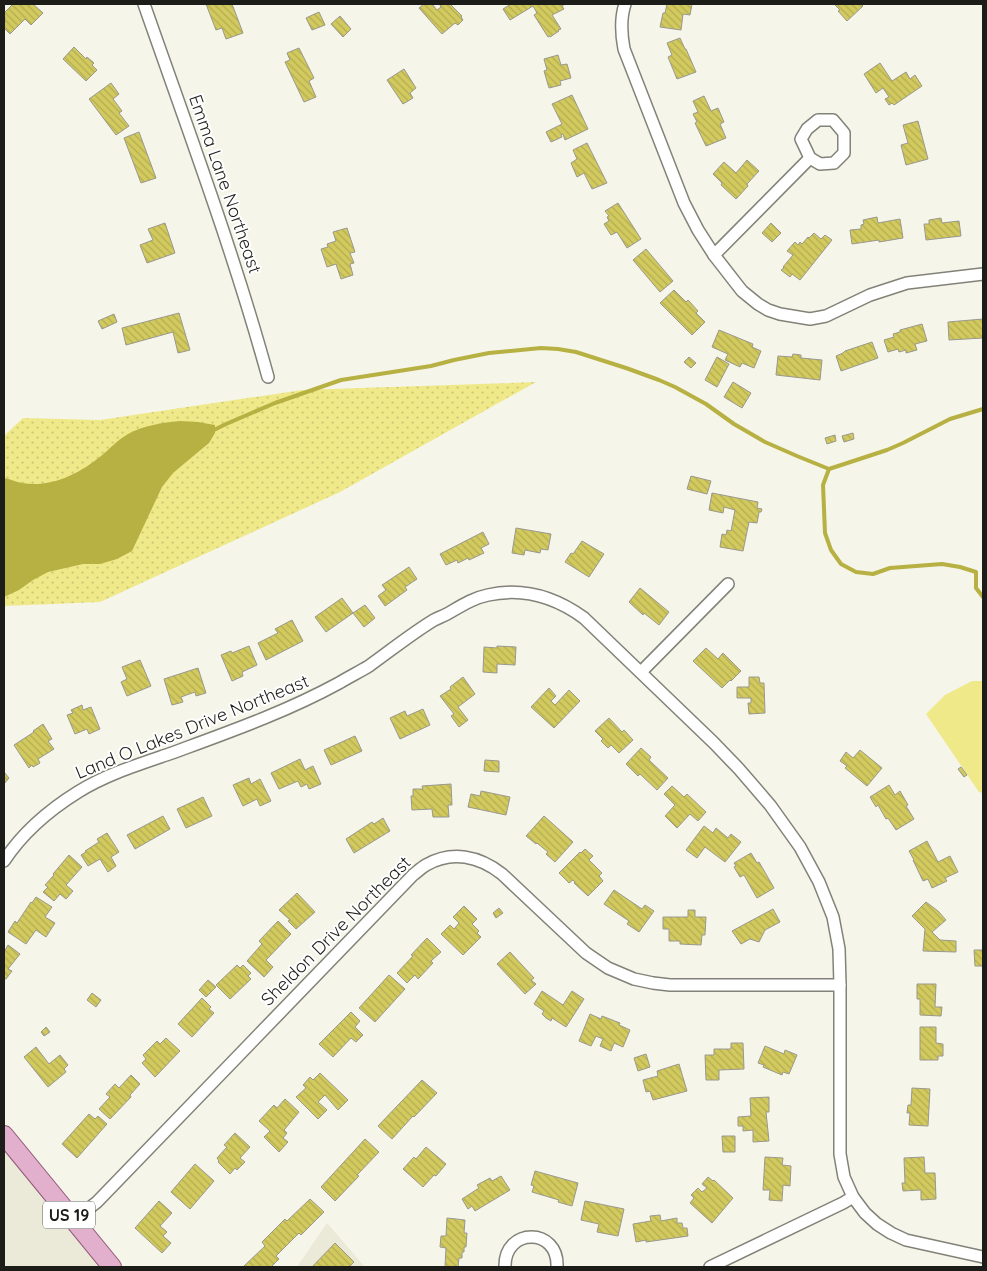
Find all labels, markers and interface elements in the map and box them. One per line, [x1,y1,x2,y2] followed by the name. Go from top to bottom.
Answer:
[184,91,267,276] street label: Emma Lane Northeast
[72,669,312,784] street label: Land O Lakes Drive Northeast
[256,851,415,1010] street label: Sheldon Drive Northeast
[43,1202,95,1228] road number: US 19

